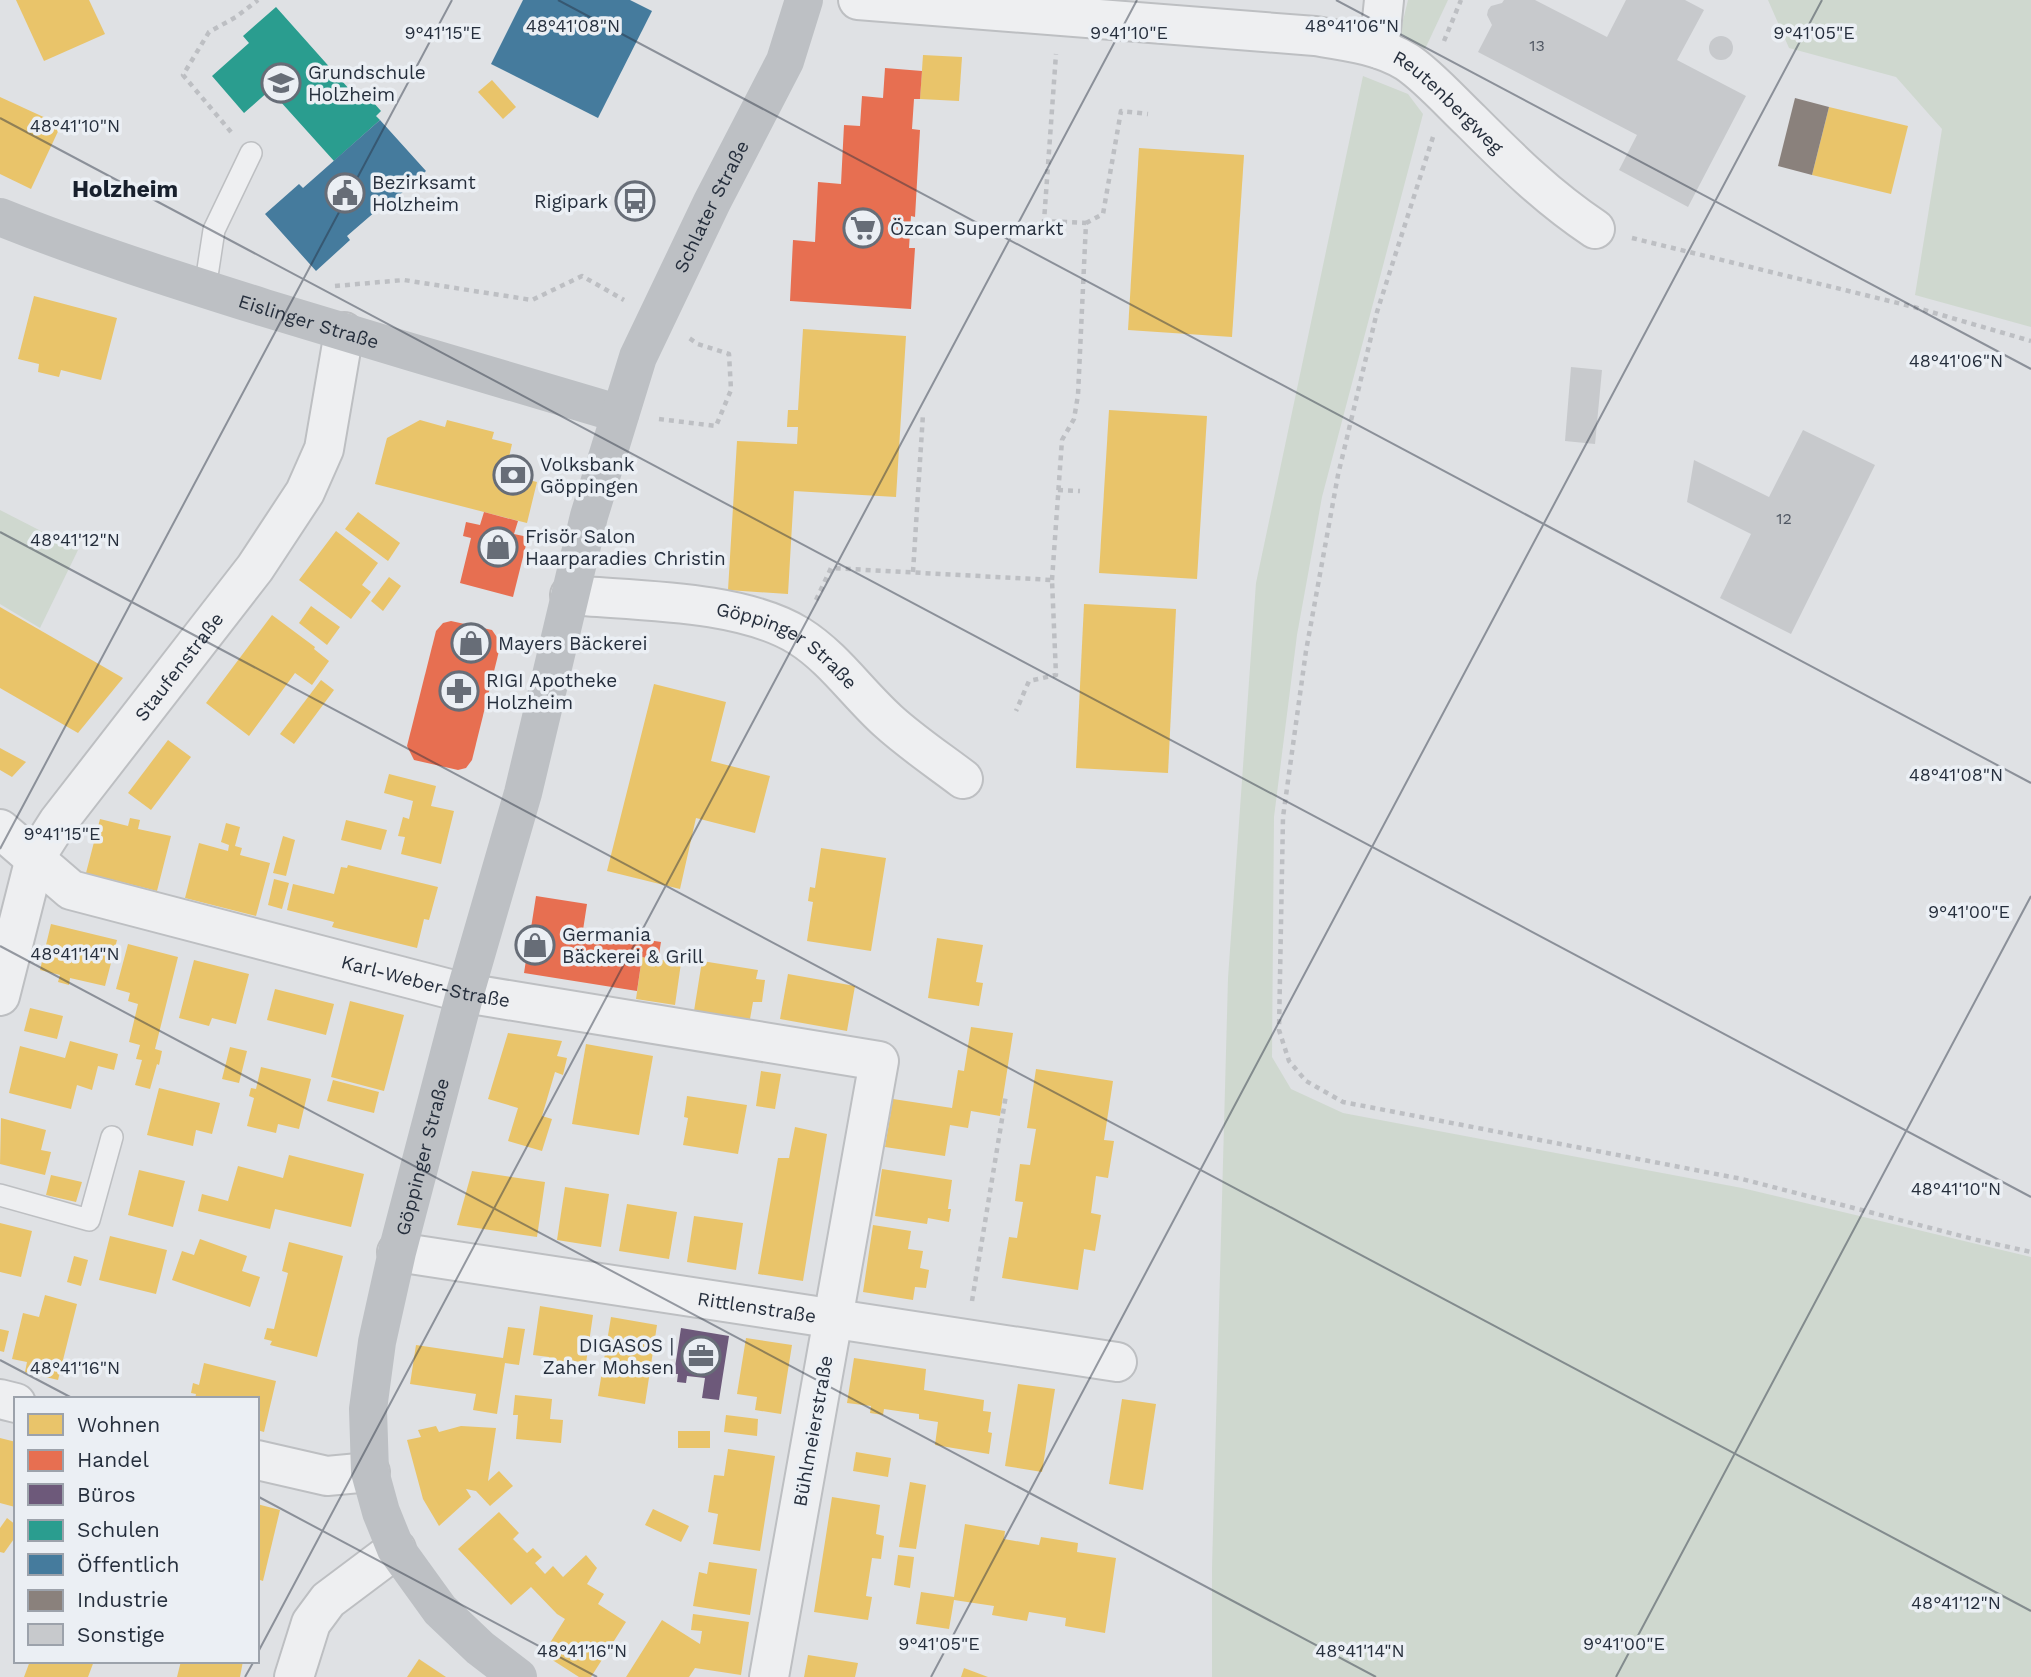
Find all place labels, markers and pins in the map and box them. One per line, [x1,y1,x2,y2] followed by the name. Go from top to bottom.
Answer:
[308,61,426,106] place label: Grundschule Holzheim
[260,62,302,104] school or university icon: Grundschule Holzheim
[372,171,476,216] place label: Bezirksamt Holzheim
[324,172,366,214] public building icon: Bezirksamt Holzheim
[614,180,656,222] bus stop icon: Rigipark
[534,190,608,213] place label: Rigipark
[842,207,884,249] supermarket icon: Özcan Supermarkt
[890,217,1064,240] place label: Özcan Supermarkt
[540,453,639,498] place label: Volksbank Göppingen
[492,454,534,496] bank icon: Volksbank Göppingen
[525,525,726,570] place label: Frisör Salon Haarparadies Christin
[477,526,519,568] shop icon: Frisör Salon Haarparadies Christin
[450,622,492,664] shop icon: Mayers Bäckerei
[498,632,648,655] place label: Mayers Bäckerei
[486,669,617,714] place label: RIGI Apotheke Holzheim
[438,670,480,712] pharmacy icon: RIGI Apotheke Holzheim
[562,923,704,968] place label: Germania Bäckerei & Grill
[514,924,556,966] shop icon: Germania Bäckerei & Grill
[543,1334,674,1379] place label: DIGASOS | Zaher Mohsen
[680,1335,722,1377] office icon: DIGASOS | Zaher Mohsen

